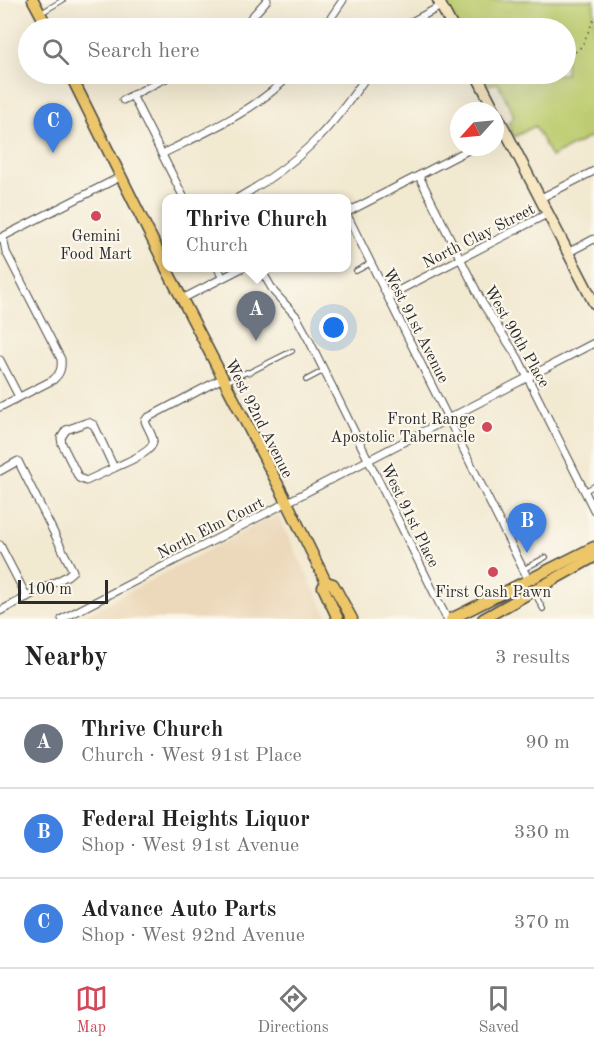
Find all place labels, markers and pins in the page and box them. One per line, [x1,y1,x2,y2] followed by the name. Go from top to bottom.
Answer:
[34,104,72,153] pin: C
[89,209,103,223] marker: Gemini Food Mart
[60,229,132,263] place label: Gemini Food Mart
[236,292,276,341] pin: A
[330,412,475,446] place label: Front Range Apostolic Tabernacle
[480,420,494,434] marker: Front Range Apostolic Tabernacle
[508,504,546,553] pin: B
[486,565,500,579] marker: First Cash Pawn
[435,585,551,601] place label: First Cash Pawn

